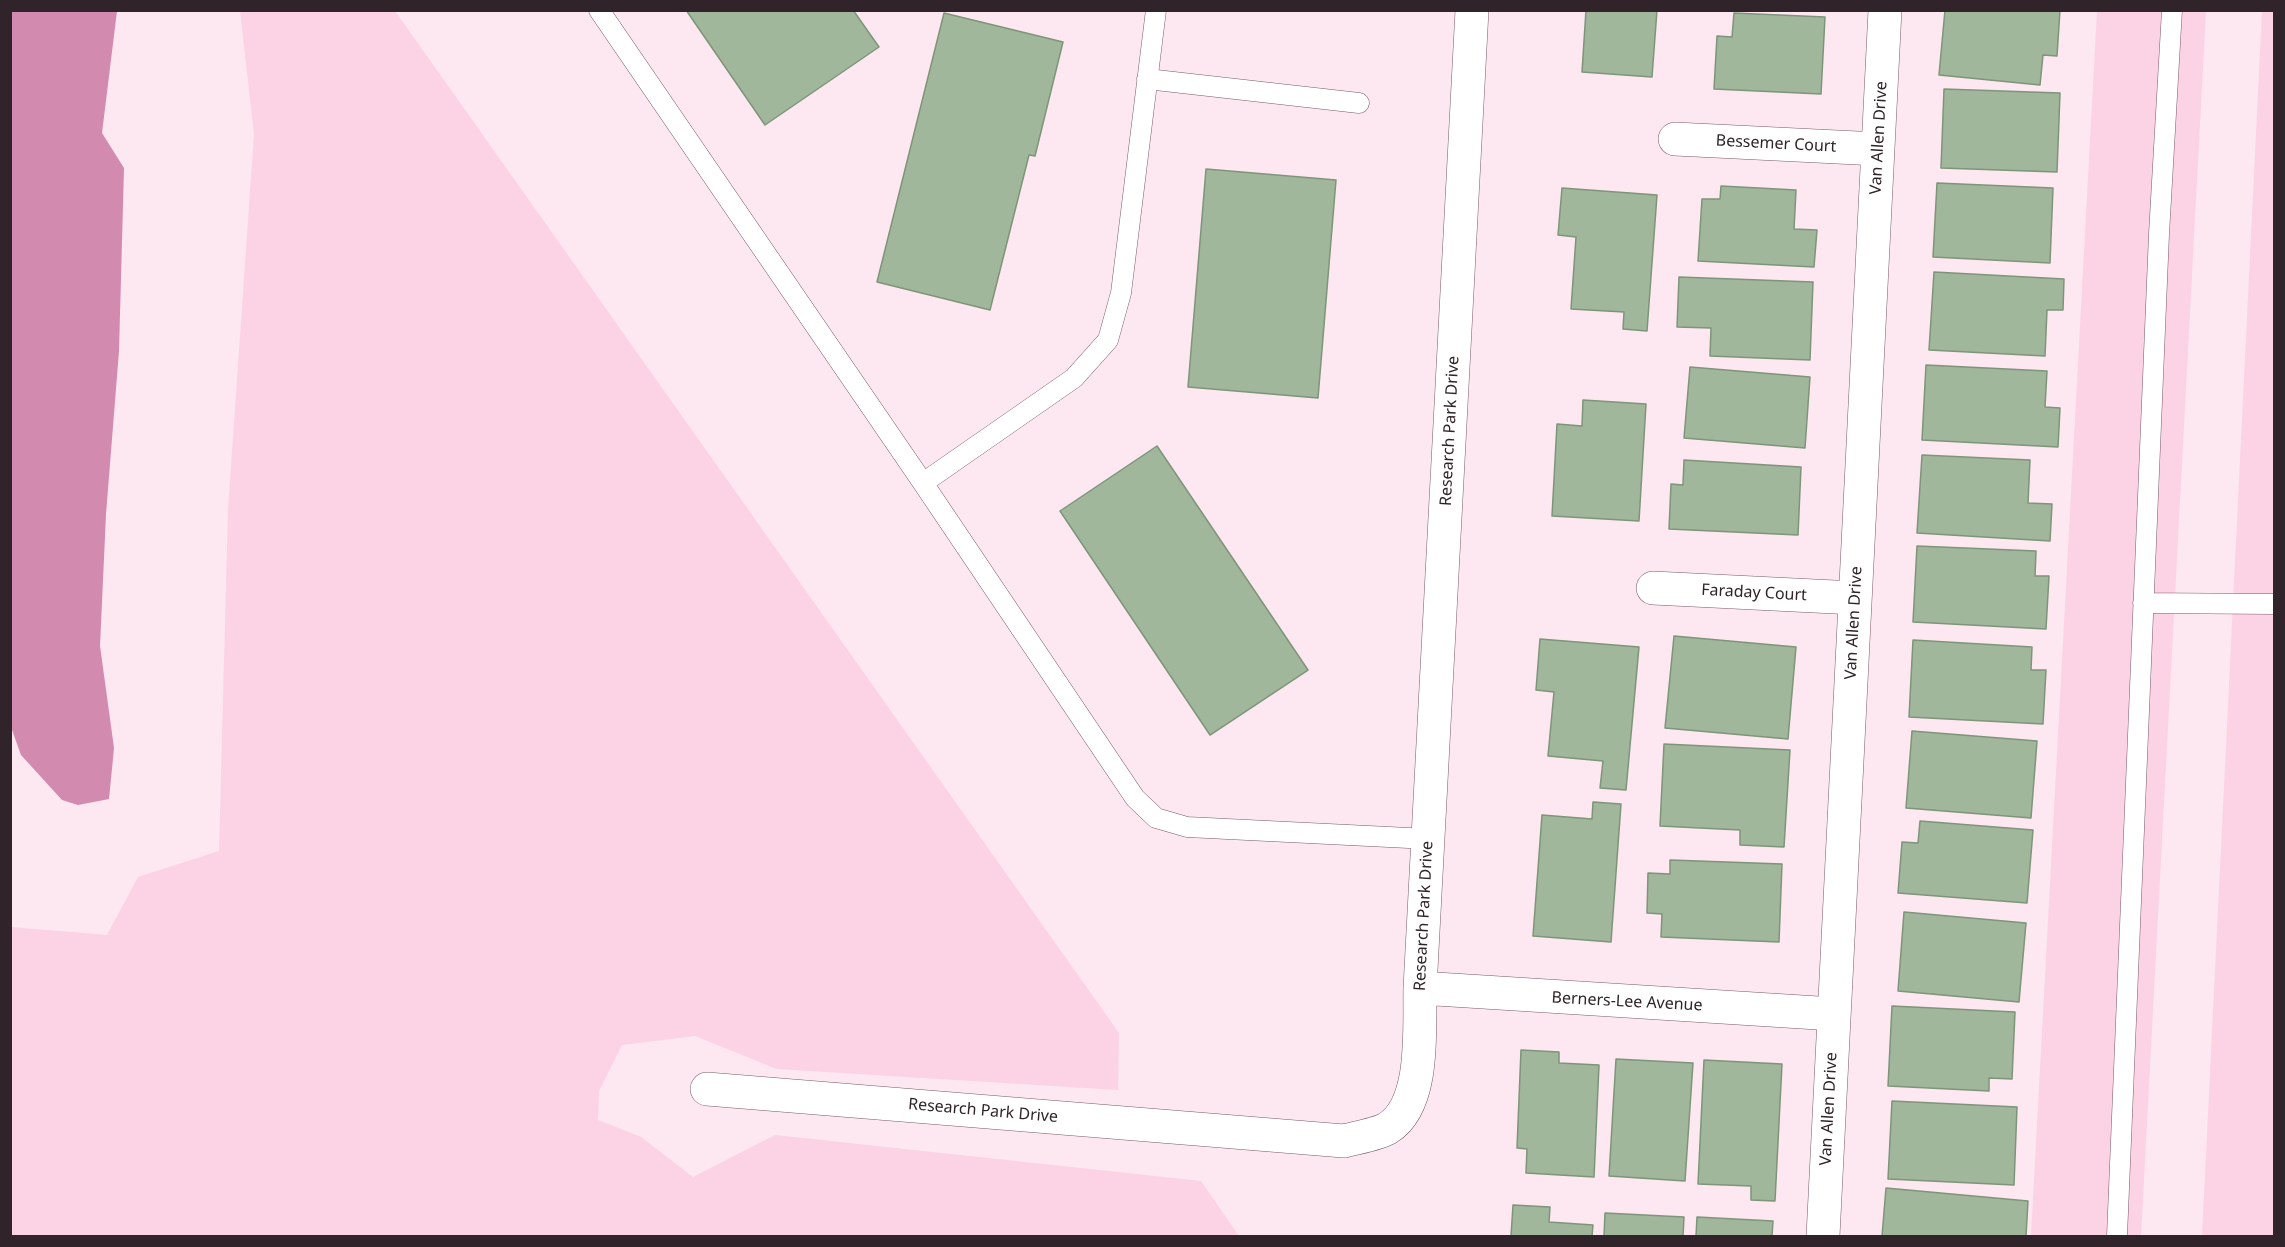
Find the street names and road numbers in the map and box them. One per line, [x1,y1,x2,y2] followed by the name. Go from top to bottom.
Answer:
[1866,81,1892,195] street label: Van Allen Drive
[1715,131,1837,157] street label: Bessemer Court
[1436,356,1464,506] street label: Research Park Drive
[1841,566,1867,680] street label: Van Allen Drive
[1701,581,1807,605] street label: Faraday Court
[1410,841,1438,991] street label: Research Park Drive
[1551,988,1703,1016] street label: Berners-Lee Avenue
[1816,1052,1842,1166] street label: Van Allen Drive
[907,1095,1059,1127] street label: Research Park Drive

